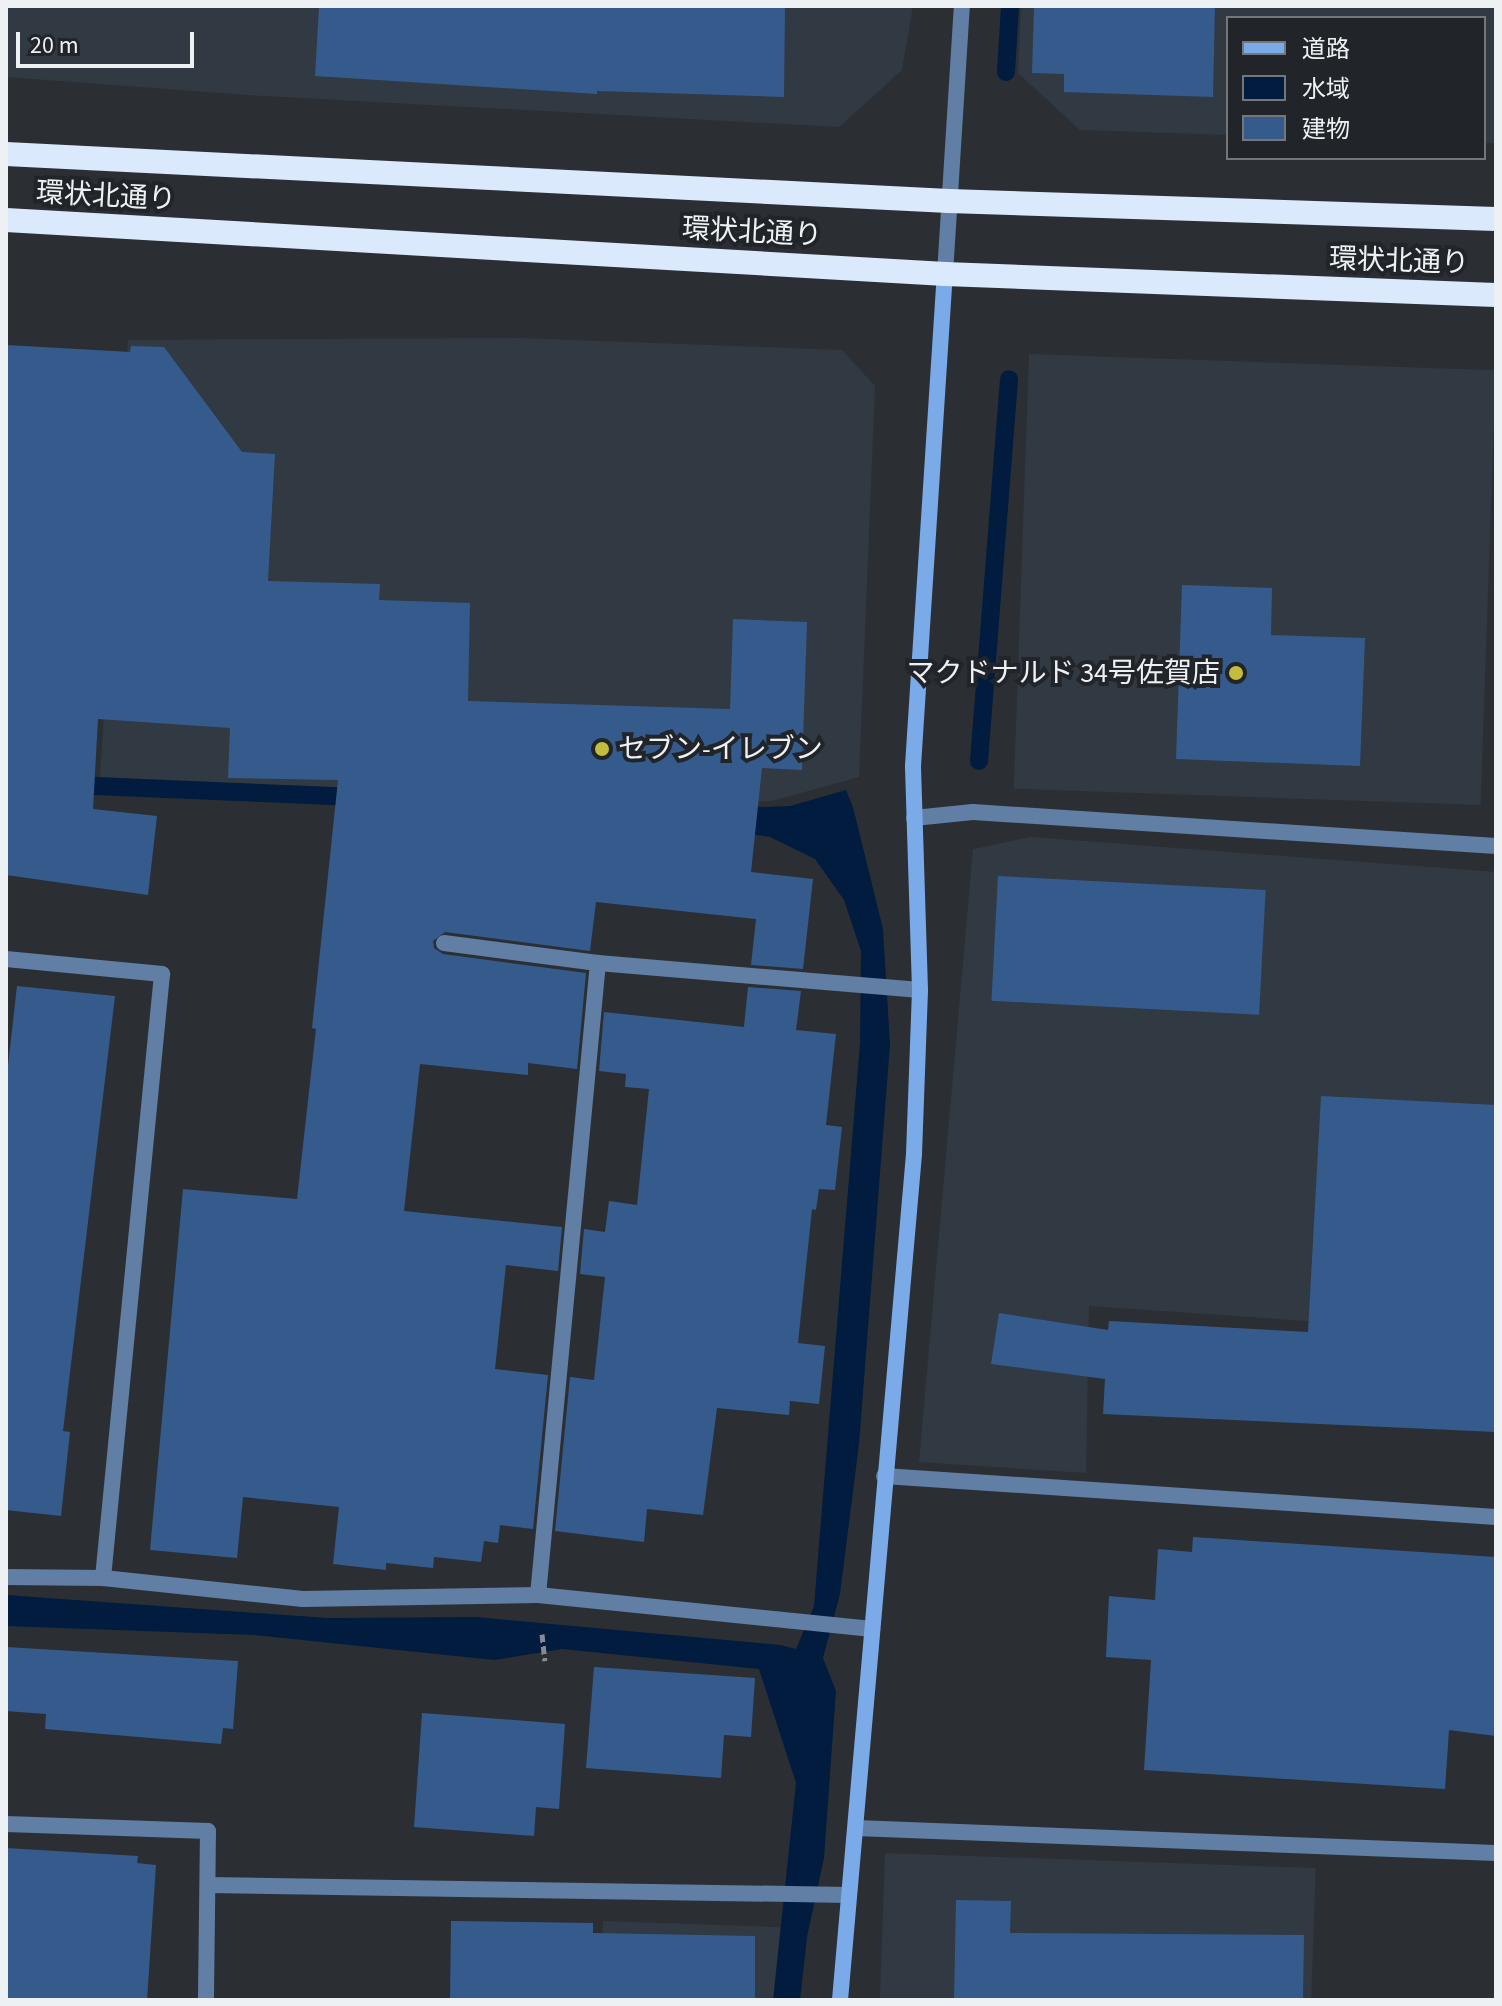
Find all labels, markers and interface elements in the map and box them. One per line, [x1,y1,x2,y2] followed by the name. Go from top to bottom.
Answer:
[20,16,198,66] scale bar
[1226,16,1486,160] legend
[30,28,79,63] text: 20 m
[1302,32,1350,67] text: 道路
[1302,72,1350,107] text: 水域
[1302,112,1350,147] text: 建物
[35,176,177,216] street label: 環状北通り
[681,212,823,252] street label: 環状北通り
[1328,242,1470,280] street label: 環状北通り
[907,656,1220,690] place label: マクドナルド 34号佐賀店
[1227,664,1245,682] marker: マクドナルド 34号佐賀店
[618,732,823,766] place label: セブン-イレブン
[593,740,611,758] marker: セブン-イレブン

